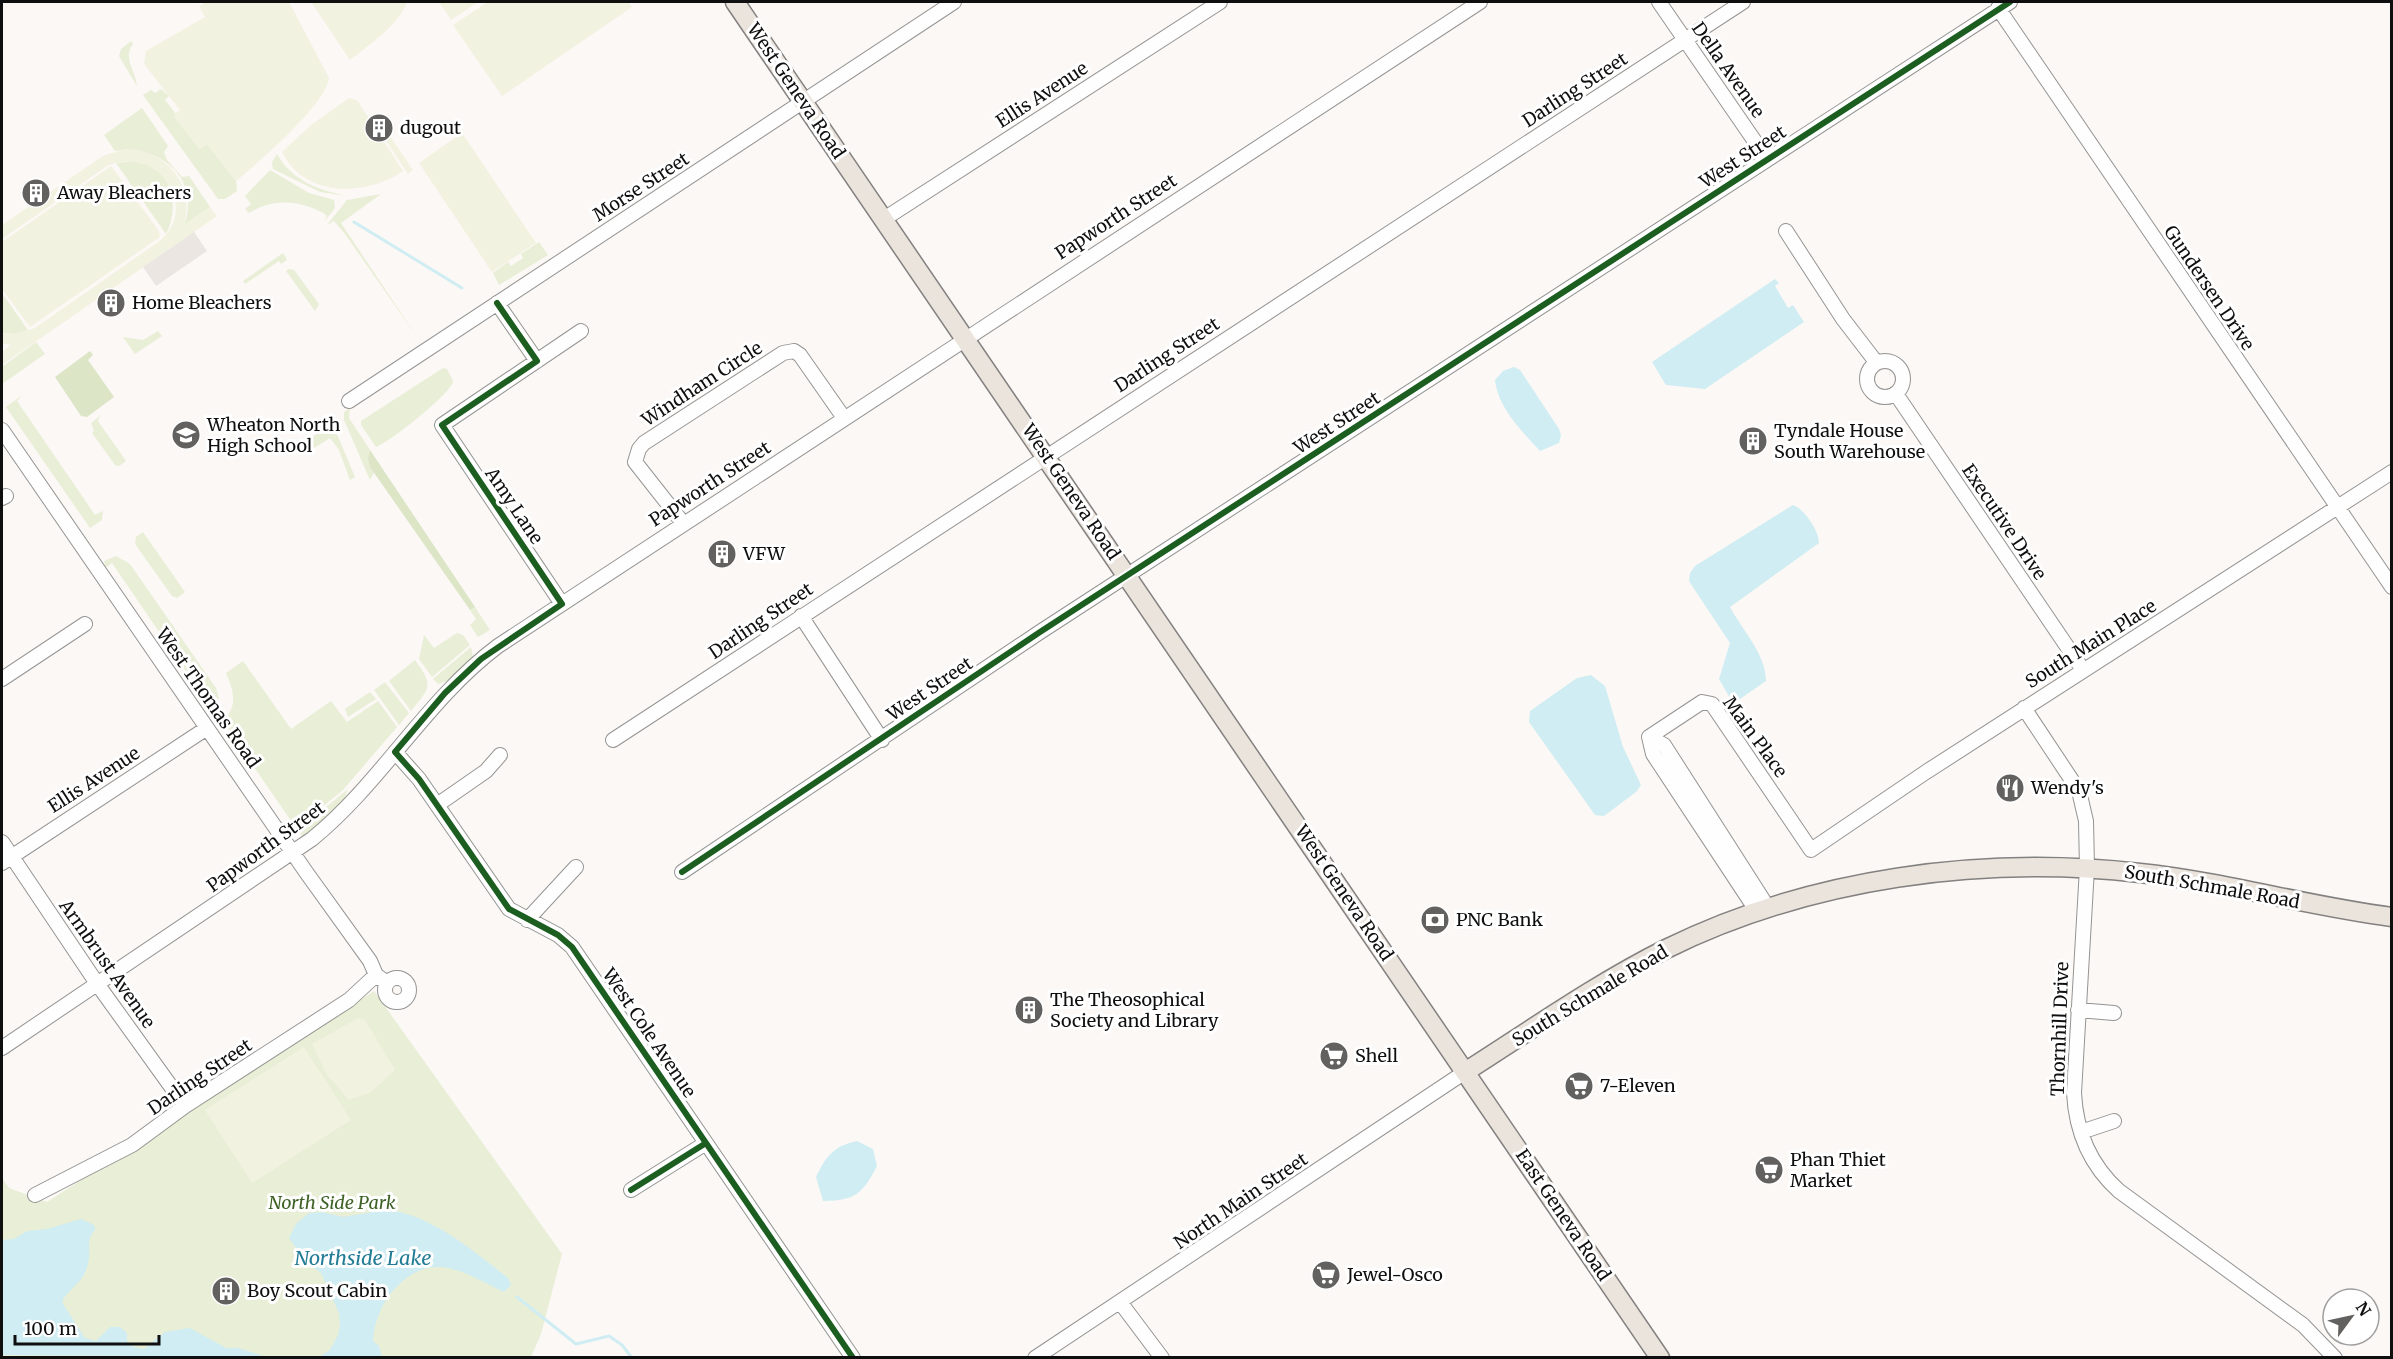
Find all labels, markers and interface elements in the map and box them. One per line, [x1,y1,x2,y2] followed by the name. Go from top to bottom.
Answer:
[1687,17,1770,122] street label: Della Avenue
[742,18,850,163] street label: West Geneva Road
[1518,47,1632,132] street label: Darling Street
[991,56,1092,133] street label: Ellis Avenue
[363,112,395,144] building icon: dugout
[400,116,461,139] place label: dugout
[1694,120,1790,194] street label: West Street
[588,147,693,226] street label: Morse Street
[1051,169,1181,264] street label: Papworth Street
[20,177,52,209] building icon: Away Bleachers
[56,181,192,204] place label: Away Bleachers
[2159,221,2260,355] street label: Gundersen Drive
[95,287,127,319] building icon: Home Bleachers
[132,291,272,314] place label: Home Bleachers
[1110,312,1224,397] street label: Darling Street
[636,336,766,432] street label: Windham Circle
[1288,386,1384,460] street label: West Street
[206,413,341,457] place label: Wheaton North High School
[170,419,202,451] school or university icon: Wheaton North High School
[1017,419,1125,564] street label: West Geneva Road
[1774,419,1925,463] place label: Tyndale House South Warehouse
[1737,425,1769,457] building icon: Tyndale House South Warehouse
[645,436,775,531] street label: Papworth Street
[1957,459,2052,584] street label: Executive Drive
[480,462,548,548] street label: Amy Lane
[706,538,738,570] building icon: VFW
[742,542,786,565] place label: VFW
[704,577,817,664] street label: Darling Street
[2021,594,2160,693] street label: South Main Place
[151,622,266,772] street label: West Thomas Road
[882,652,977,726] street label: West Street
[1718,692,1792,782] street label: Main Place
[43,741,144,818] street label: Ellis Avenue
[1994,772,2026,804] restaurant icon: Wendy's
[2030,776,2104,799] place label: Wendy's
[202,796,329,897] street label: Papworth Street
[1290,820,1398,965] street label: West Geneva Road
[2123,860,2302,913] street label: South Schmale Road
[54,894,160,1033] street label: Armbrust Avenue
[1419,904,1451,936] bank icon: PNC Bank
[1456,908,1543,931] place label: PNC Bank
[1508,940,1672,1051] street label: South Schmale Road
[2046,961,2073,1097] street label: Thornhill Drive
[597,963,701,1102] street label: West Cole Avenue
[1050,988,1219,1032] place label: The Theosophical Society and Library
[1013,994,1045,1026] building icon: The Theosophical Society and Library
[143,1033,256,1120] street label: Darling Street
[1318,1040,1350,1072] supermarket icon: Shell
[1355,1044,1398,1067] place label: Shell
[1563,1070,1595,1102] supermarket icon: 7-Eleven
[1600,1074,1676,1097] place label: 7-Eleven
[1511,1144,1616,1285] street label: East Geneva Road
[1169,1147,1312,1254] street label: North Main Street
[1790,1148,1886,1192] place label: Phan Thiet Market
[1753,1154,1785,1186] supermarket icon: Phan Thiet Market
[268,1191,396,1214] park label: North Side Park
[294,1245,432,1270] water label: Northside Lake
[1310,1259,1342,1291] supermarket icon: Jewel-Osco
[1346,1263,1443,1286] place label: Jewel-Osco
[210,1275,242,1307] building icon: Boy Scout Cabin
[247,1279,387,1302] place label: Boy Scout Cabin
[2321,1287,2381,1347] north arrow
[2352,1298,2376,1320] text: N
[15,1308,159,1346] scale bar
[24,1317,77,1340] text: 100 m

